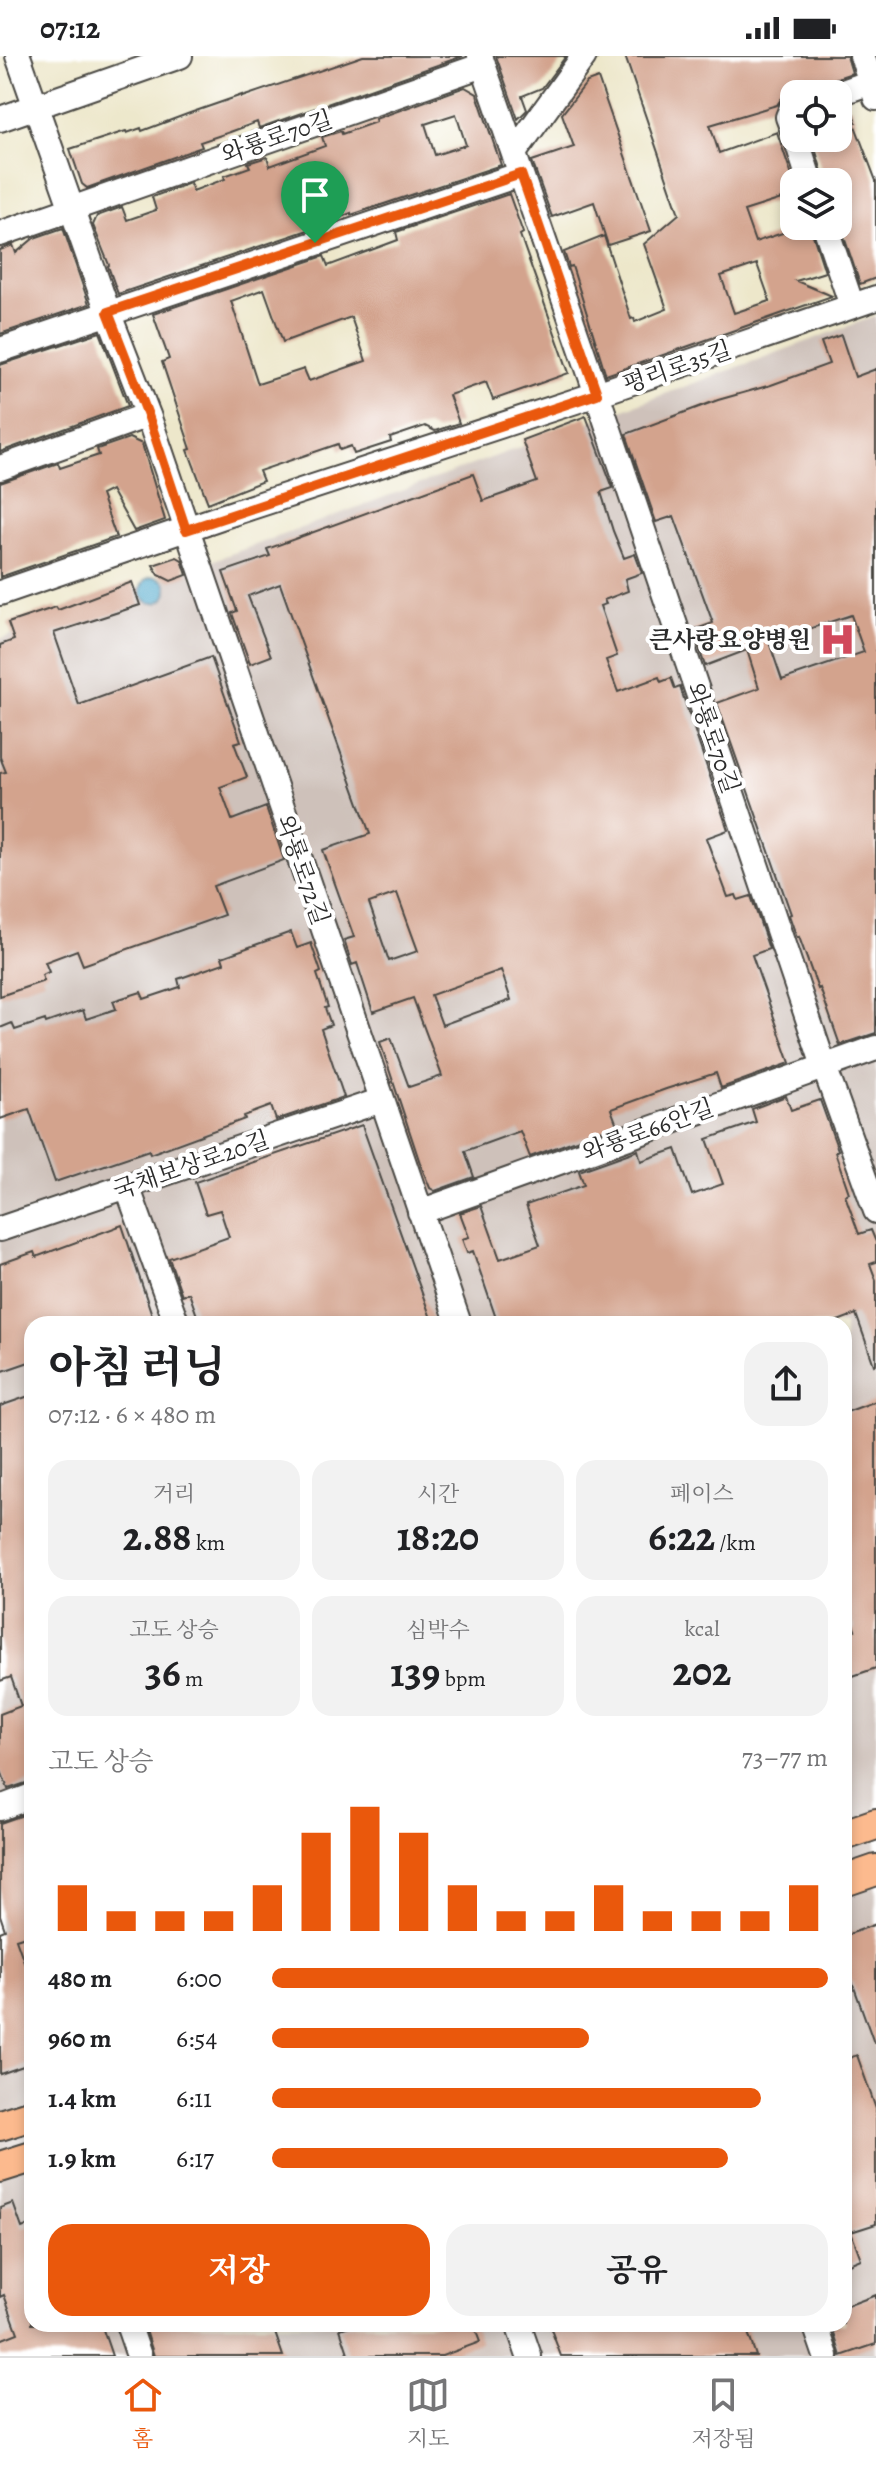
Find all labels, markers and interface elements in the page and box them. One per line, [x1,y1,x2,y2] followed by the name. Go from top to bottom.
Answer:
[40,8,100,48] text: 07:12
[780,80,852,240] map controls
[780,80,852,152] button: locate
[217,103,337,171] street label: 와룡로70길
[281,161,349,243] pin
[780,168,852,240] button: layers
[293,173,337,217] icon: arrive
[618,333,736,401] street label: 평리로35길
[818,621,856,659] hospital icon: 큰사랑요양병원
[649,624,811,656] place label: 큰사랑요양병원
[679,678,747,798] street label: 와룡로70길
[269,811,337,929] street label: 와룡로72길
[578,1091,718,1169] street label: 와룡로66안길
[109,1123,273,1207] street label: 국채보상로20길
[48,1337,226,1397] text: 아침 러닝
[744,1342,828,1426] button: share
[48,1397,216,1432] text: 07:12 · 6 × 480 m
[153,1479,195,1509] text: 거리
[417,1479,459,1509] text: 시간
[670,1479,734,1509] text: 페이스
[123,1509,192,1564] text: 2.88
[397,1509,479,1564] text: 18:20
[648,1509,715,1564] text: 6:22
[192,1528,225,1558] text: km
[715,1528,756,1558] text: /km
[684,1614,720,1644] text: kcal
[129,1615,219,1645] text: 고도 상승
[406,1615,470,1645] text: 심박수
[673,1644,731,1699] text: 202
[145,1645,181,1700] text: 36
[390,1645,440,1700] text: 139
[181,1664,203,1694] text: m
[440,1664,486,1694] text: bpm
[742,1740,828,1775] text: 73–77 m
[48,1744,154,1779] text: 고도 상승
[48,1961,112,1996] text: 480 m
[176,1961,222,1996] text: 6:00
[48,2021,112,2056] text: 960 m
[176,2021,217,2056] text: 6:54
[48,2081,116,2116] text: 1.4 km
[176,2081,212,2116] text: 6:11
[48,2141,116,2176] text: 1.9 km
[176,2141,214,2176] text: 6:17
[48,2224,430,2316] button: 저장
[446,2224,828,2316] button: 공유
[121,2373,165,2454] tab: 홈
[406,2373,450,2454] tab: 지도
[692,2373,755,2454] tab: 저장됨

